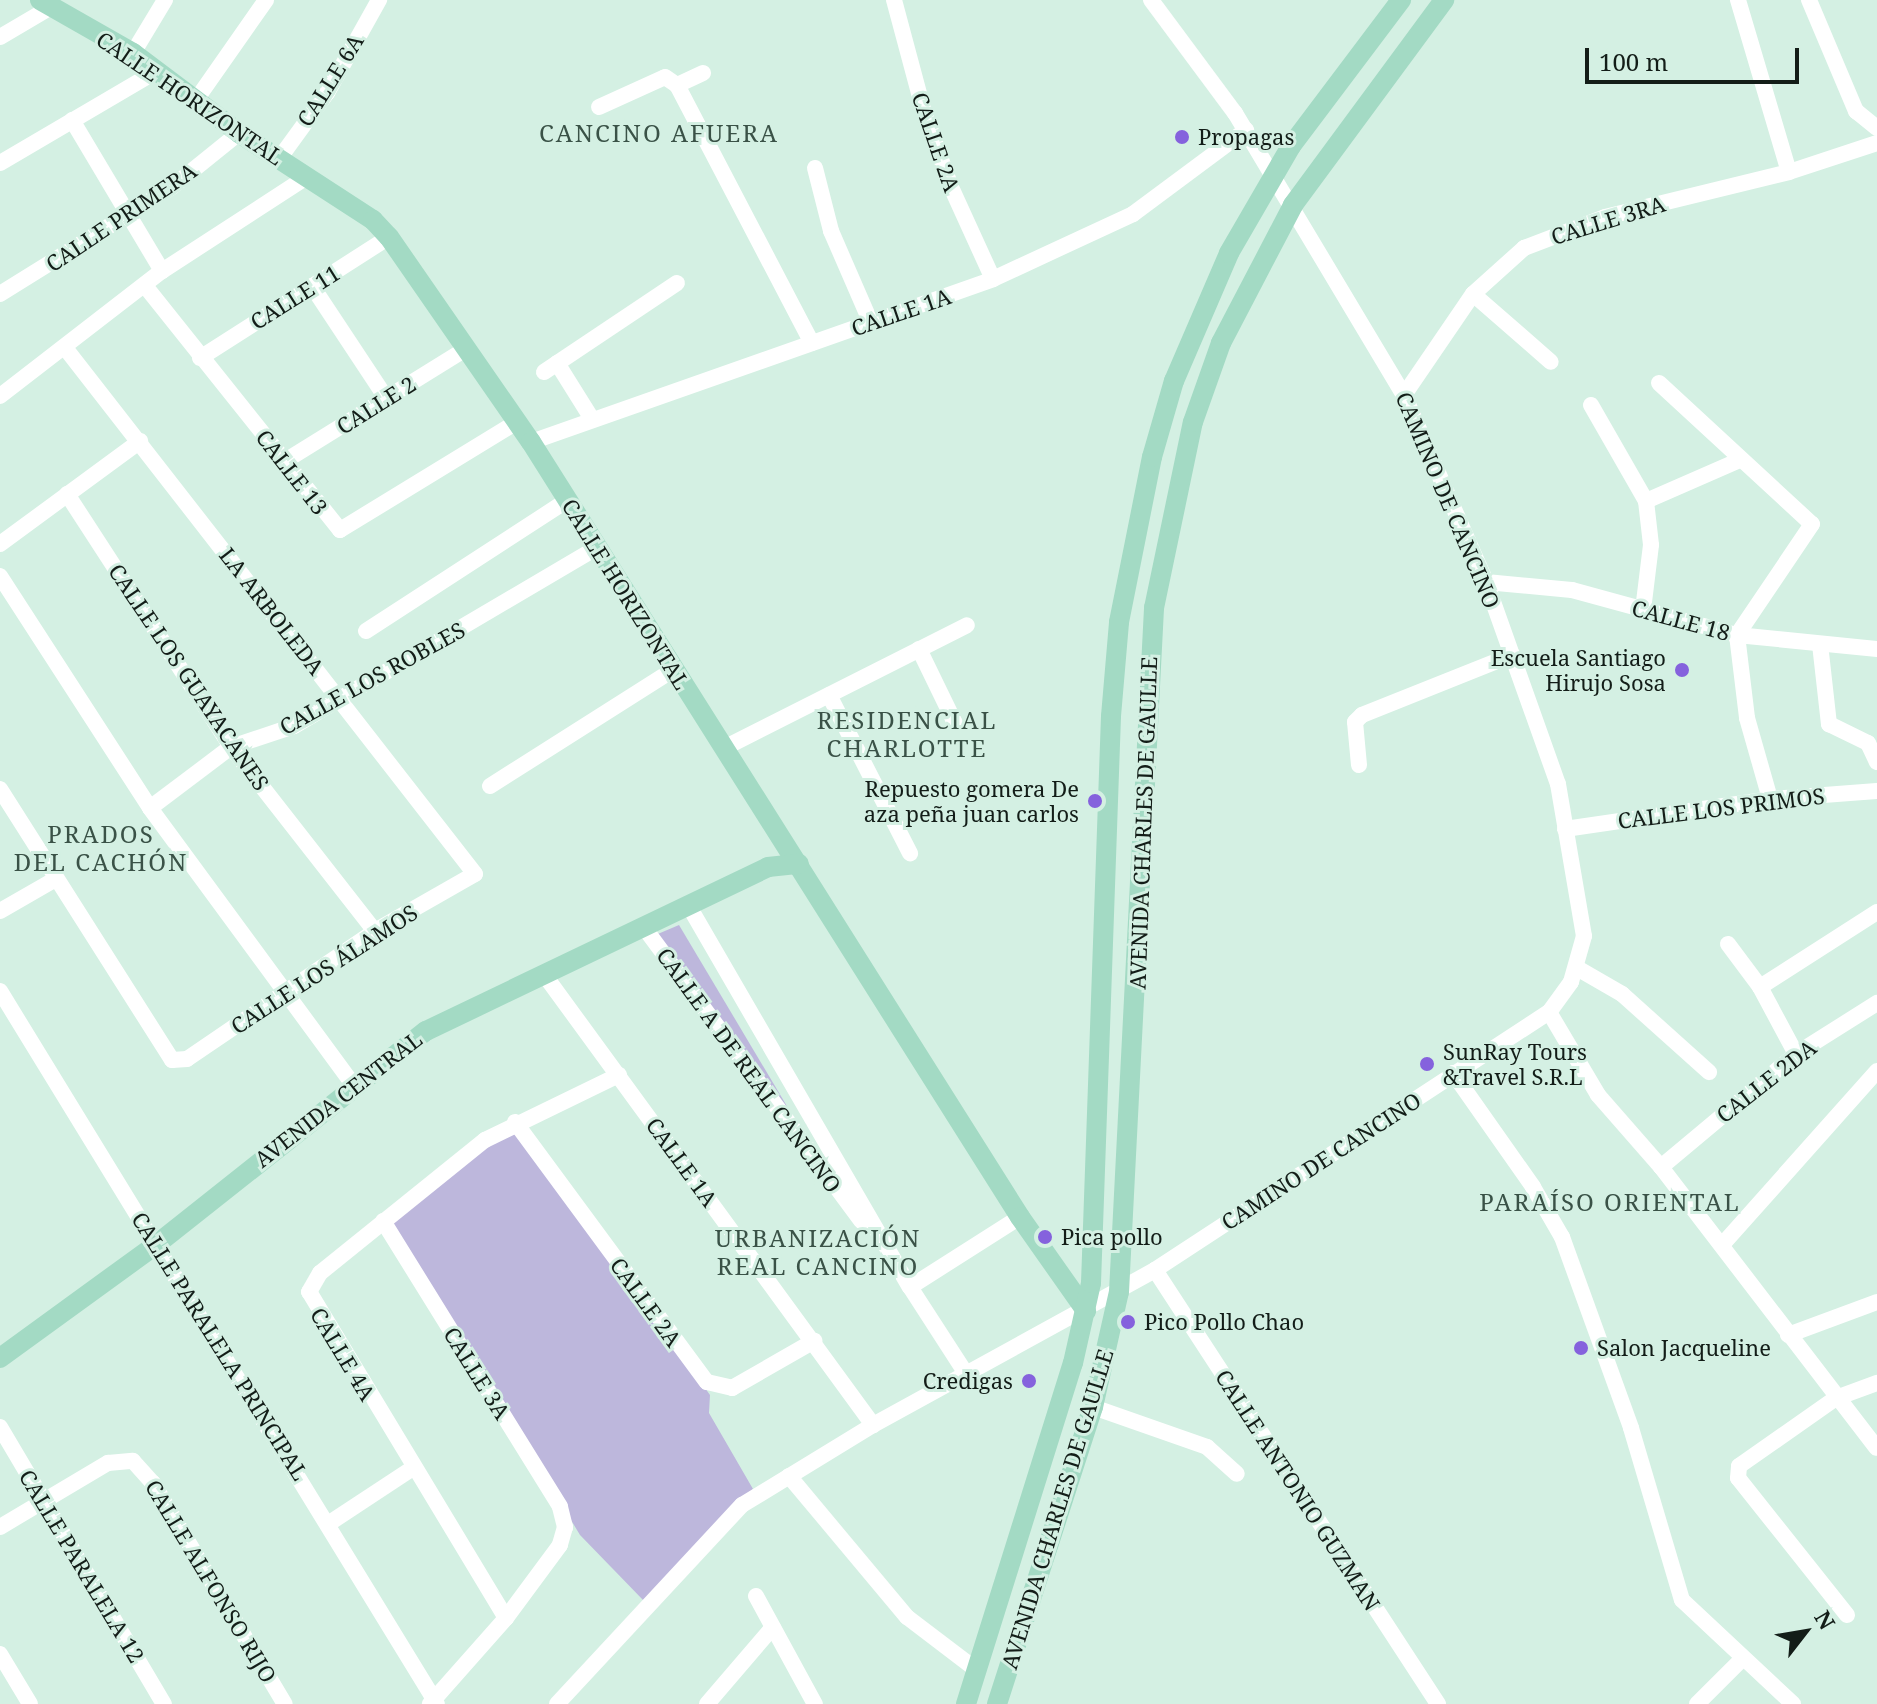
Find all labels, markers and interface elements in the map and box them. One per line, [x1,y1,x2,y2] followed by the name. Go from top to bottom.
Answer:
[92,26,288,170] street label: CALLE HORIZONTAL
[291,29,369,131] street label: CALLE 6A
[1589,32,1803,82] scale bar
[1599,45,1668,78] text: 100 m
[907,89,965,195] street label: CALLE 2A
[539,119,779,147] district label: CANCINO AFUERA
[1198,124,1294,150] place label: Propagas
[1173,128,1191,146] marker: Propagas
[41,157,201,277] street label: CALLE PRIMERA
[1548,190,1668,250] street label: CALLE 3RA
[245,259,345,335] street label: CALLE 11
[848,283,954,341] street label: CALLE 1A
[332,370,420,440] street label: CALLE 2
[1390,388,1506,612] street label: CAMINO DE CANCINO
[251,424,333,520] street label: CALLE 13
[557,494,695,694] street label: CALLE HORIZONTAL
[214,542,330,680] street label: LA ARBOLEDA
[103,559,275,795] street label: CALLE LOS GUAYACANES
[1629,594,1733,646] street label: CALLE 18
[275,616,469,740] street label: CALLE LOS ROBLES
[1491,644,1666,696] place label: Escuela Santiago Hirujo Sosa
[1124,656,1162,990] street label: AVENIDA CHARLES DE GAULLE
[1673,661,1691,679] marker: Escuela Santiago Hirujo Sosa
[817,706,997,762] district label: RESIDENCIAL CHARLOTTE
[864,775,1079,826] place label: Repuesto gomera De aza peña juan carlos
[1616,782,1826,834] street label: CALLE LOS PRIMOS
[1086,792,1104,810] marker: Repuesto gomera De aza peña juan carlos
[14,820,188,876] district label: PRADOS DEL CACHÓN
[226,899,422,1039] street label: CALLE LOS ÁLAMOS
[651,942,847,1198] street label: CALLE A DE REAL CANCINO
[249,1025,427,1173] street label: AVENIDA CENTRAL
[1711,1034,1821,1128] street label: CALLE 2DA
[1443,1038,1587,1090] place label: SunRay Tours &Travel S.R.L
[1418,1055,1436,1073] marker: SunRay Tours &Travel S.R.L
[1216,1087,1426,1235] street label: CAMINO DE CANCINO
[641,1112,723,1212] street label: CALLE 1A
[1479,1188,1741,1216] district label: PARAÍSO ORIENTAL
[126,1207,314,1485] street label: CALLE PARALELA PRINCIPAL
[715,1224,921,1280] district label: URBANIZACIÓN REAL CANCINO
[1061,1224,1163,1250] place label: Pica pollo
[1036,1228,1054,1246] marker: Pica pollo
[605,1252,687,1352] street label: CALLE 2A
[305,1303,381,1405] street label: CALLE 4A
[1144,1309,1304,1335] place label: Pico Pollo Chao
[1119,1313,1137,1331] marker: Pico Pollo Chao
[438,1322,516,1424] street label: CALLE 3A
[1597,1335,1771,1361] place label: Salon Jacqueline
[1572,1339,1590,1357] marker: Salon Jacqueline
[996,1346,1118,1672] street label: AVENIDA CHARLES DE GAULLE
[1210,1365,1386,1615] street label: CALLE ANTONIO GUZMAN
[923,1368,1013,1394] place label: Credigas
[1020,1372,1038,1390] marker: Credigas
[14,1465,150,1667] street label: CALLE PARALELA 12
[140,1475,282,1687] street label: CALLE ALFONSO RIJO
[1765,1592,1845,1672] north arrow
[1808,1604,1843,1635] text: N

